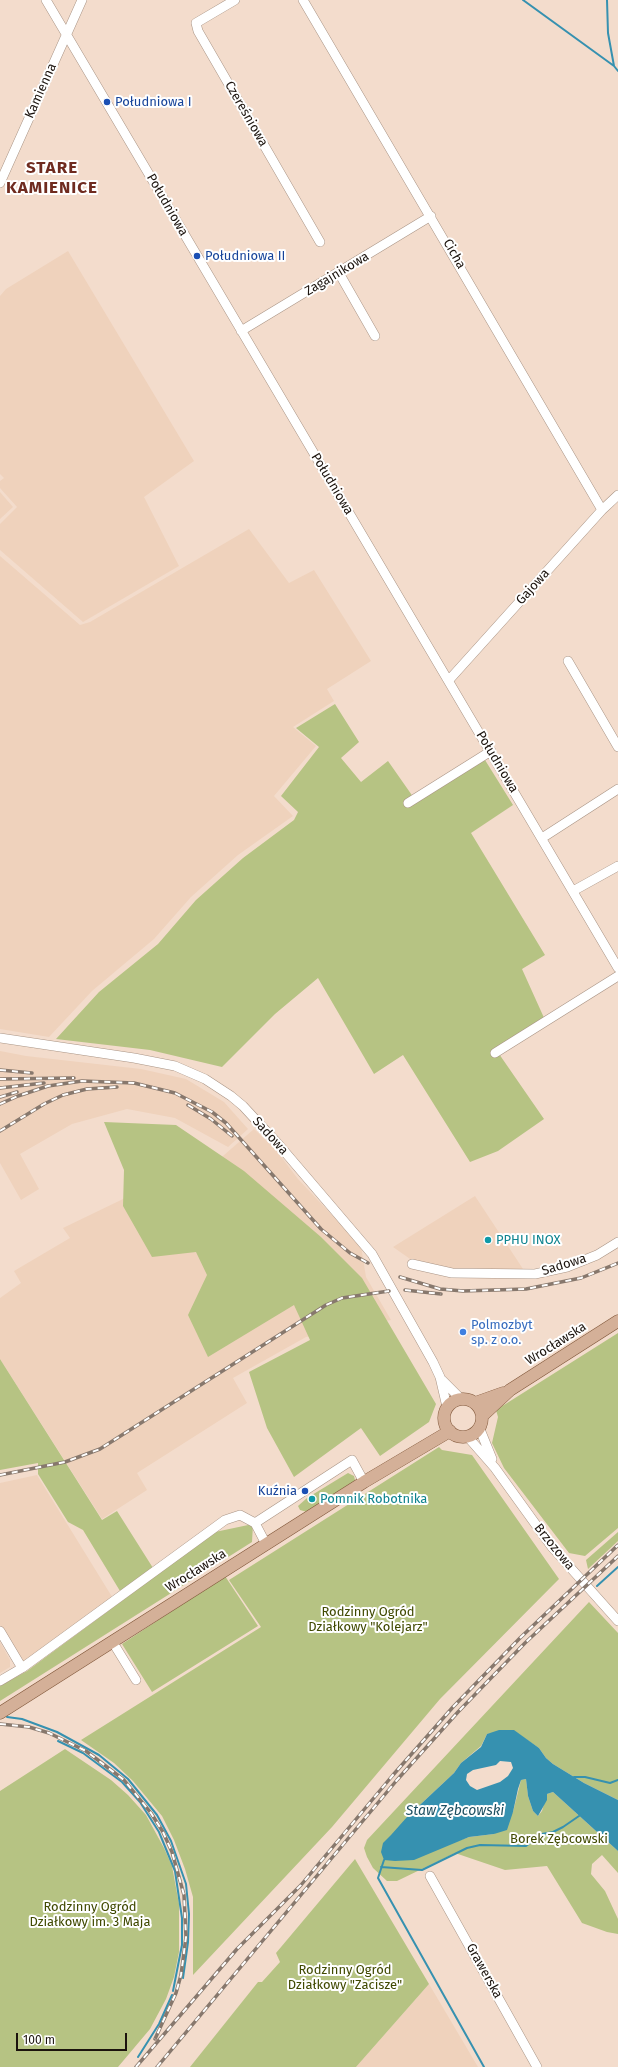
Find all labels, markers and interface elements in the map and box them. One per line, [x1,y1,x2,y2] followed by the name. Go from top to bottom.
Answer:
[22,61,60,121] street label: Kamienna
[221,79,271,149] street label: Czereśniowa
[115,94,192,110] place label: Południowa I
[102,97,112,107] marker: Południowa I
[6,158,98,198] district label: STARE KAMIENICE
[143,171,191,239] street label: Południowa
[439,236,469,272] street label: Cicha
[205,248,285,264] place label: Południowa II
[302,249,372,299] street label: Zagajnikowa
[192,251,202,261] marker: Południowa II
[307,450,357,518] street label: Południowa
[513,566,553,608] street label: Gajowa
[472,728,522,796] street label: Południowa
[249,1114,291,1158] street label: Sadowa
[496,1232,561,1248] place label: PPHU INOX
[483,1235,493,1245] marker: PPHU INOX
[540,1251,588,1279] street label: Sadowa
[471,1317,533,1348] place label: Polmozbyt sp. z o.o.
[523,1319,589,1369] street label: Wrocławska
[458,1327,468,1337] marker: Polmozbyt sp. z o.o.
[258,1483,297,1499] place label: Kuźnia
[300,1486,310,1496] marker: Kuźnia
[320,1491,427,1507] place label: Pomnik Robotnika
[307,1494,317,1504] marker: Pomnik Robotnika
[531,1521,577,1573] street label: Brzozowa
[163,1546,229,1596] street label: Wrocławska
[308,1604,428,1635] park label: Rodzinny Ogród Działkowy "Kolejarz"
[406,1803,504,1819] water label: Staw Zębcowski
[510,1831,608,1847] park label: Borek Zębcowski
[30,1899,150,1930] park label: Rodzinny Ogród Działkowy im. 3 Maja
[462,1941,506,2001] street label: Grawerska
[288,1962,402,1993] park label: Rodzinny Ogród Działkowy "Zacisze"
[18,2025,129,2051] scale bar
[23,2033,55,2047] text: 100 m

